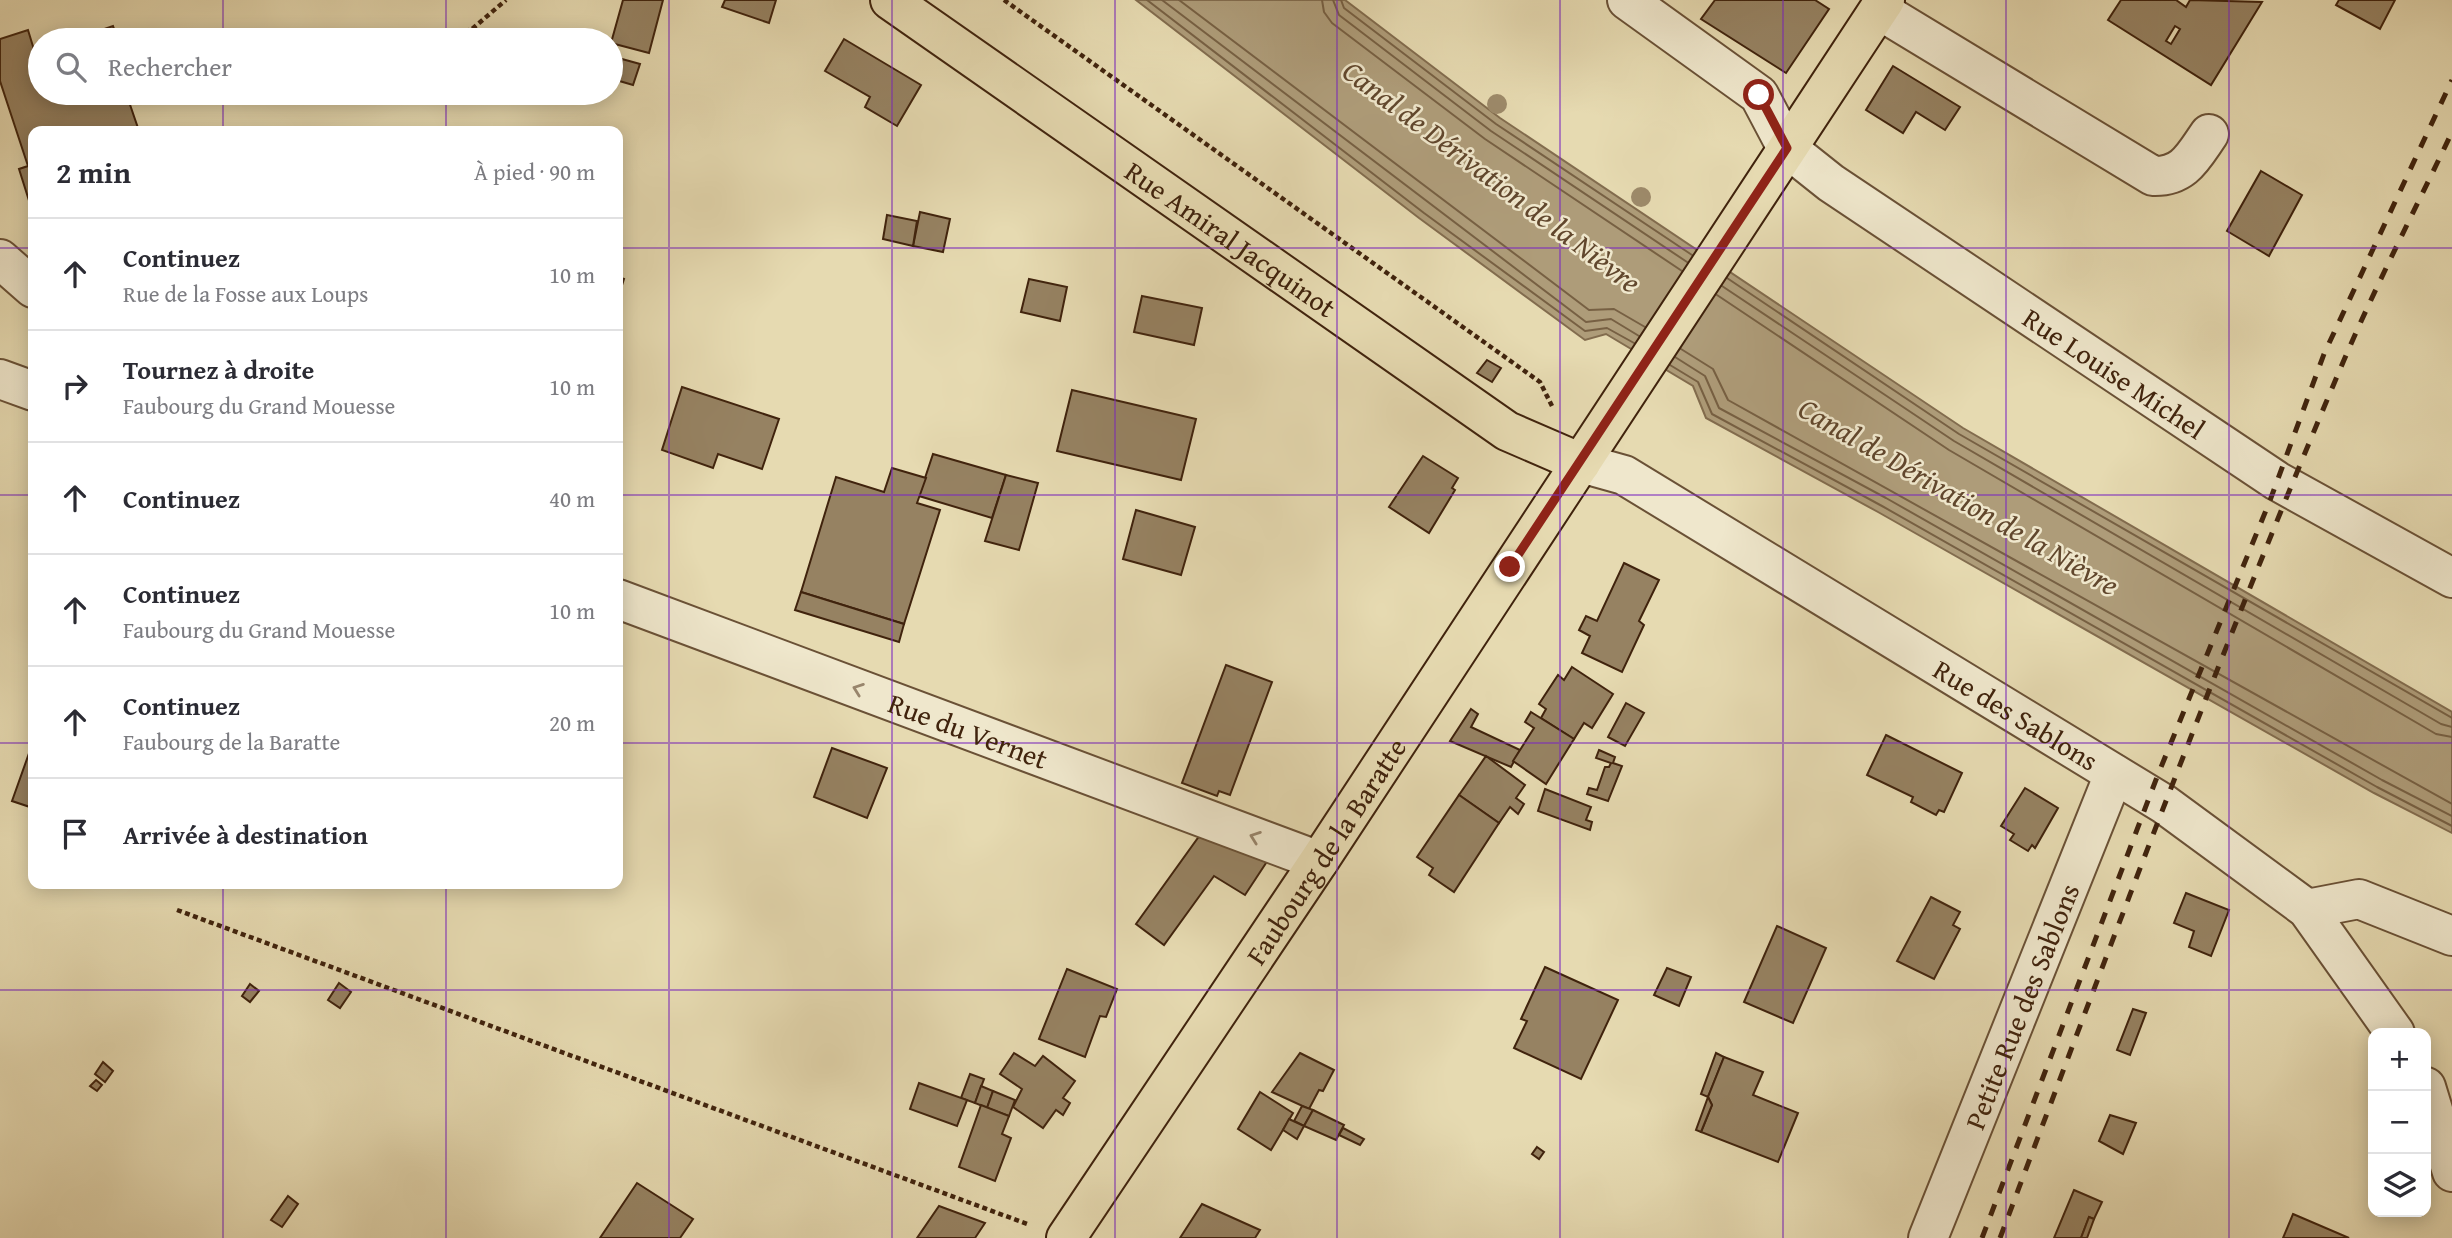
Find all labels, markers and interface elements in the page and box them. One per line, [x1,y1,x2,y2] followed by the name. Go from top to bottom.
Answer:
[28,28,623,105] search box
[108,47,232,86] text: Rechercher
[52,48,90,86] icon: search
[1334,49,1650,303] water label: Canal de Dérivation de la Nièvre
[1743,79,1774,110] route start
[56,150,131,194] text: 2 min
[1117,150,1345,326] street label: Rue Amiral Jacquinot
[474,155,595,188] text: À pied · 90 m
[123,238,240,277] text: Continuez
[56,255,94,293] icon: ahead
[549,258,595,291] text: 10 m
[123,277,368,310] text: Rue de la Fosse aux Loups
[2015,297,2214,448] street label: Rue Louise Michel
[123,350,314,389] text: Tournez à droite
[56,367,94,405] icon: right
[549,370,595,403] text: 10 m
[1791,386,2127,606] water label: Canal de Dérivation de la Nièvre
[123,389,395,422] text: Faubourg du Grand Mouesse
[56,479,94,517] icon: ahead
[123,479,240,518] text: Continuez
[549,482,595,515] text: 40 m
[1494,551,1525,582] route end
[123,574,240,613] text: Continuez
[56,591,94,629] icon: ahead
[549,594,595,627] text: 10 m
[123,613,395,646] text: Faubourg du Grand Mouesse
[1926,648,2107,780] street label: Rue des Sablons
[883,681,1054,778] street label: Rue du Vernet
[853,683,865,697] one-way arrow
[123,686,240,725] text: Continuez
[56,703,94,741] icon: ahead
[549,706,595,739] text: 20 m
[123,725,340,758] text: Faubourg de la Baratte
[1235,729,1415,972] street label: Faubourg de la Baratte
[56,815,94,853] icon: arrive
[123,815,368,854] text: Arrivée à destination
[1249,831,1261,845] one-way arrow
[1953,877,2089,1135] street label: Petite Rue des Sablons
[2368,1028,2431,1217] map controls
[2368,1028,2431,1091] button: +
[2368,1091,2431,1154] button: −
[2368,1154,2431,1217] button: layers

